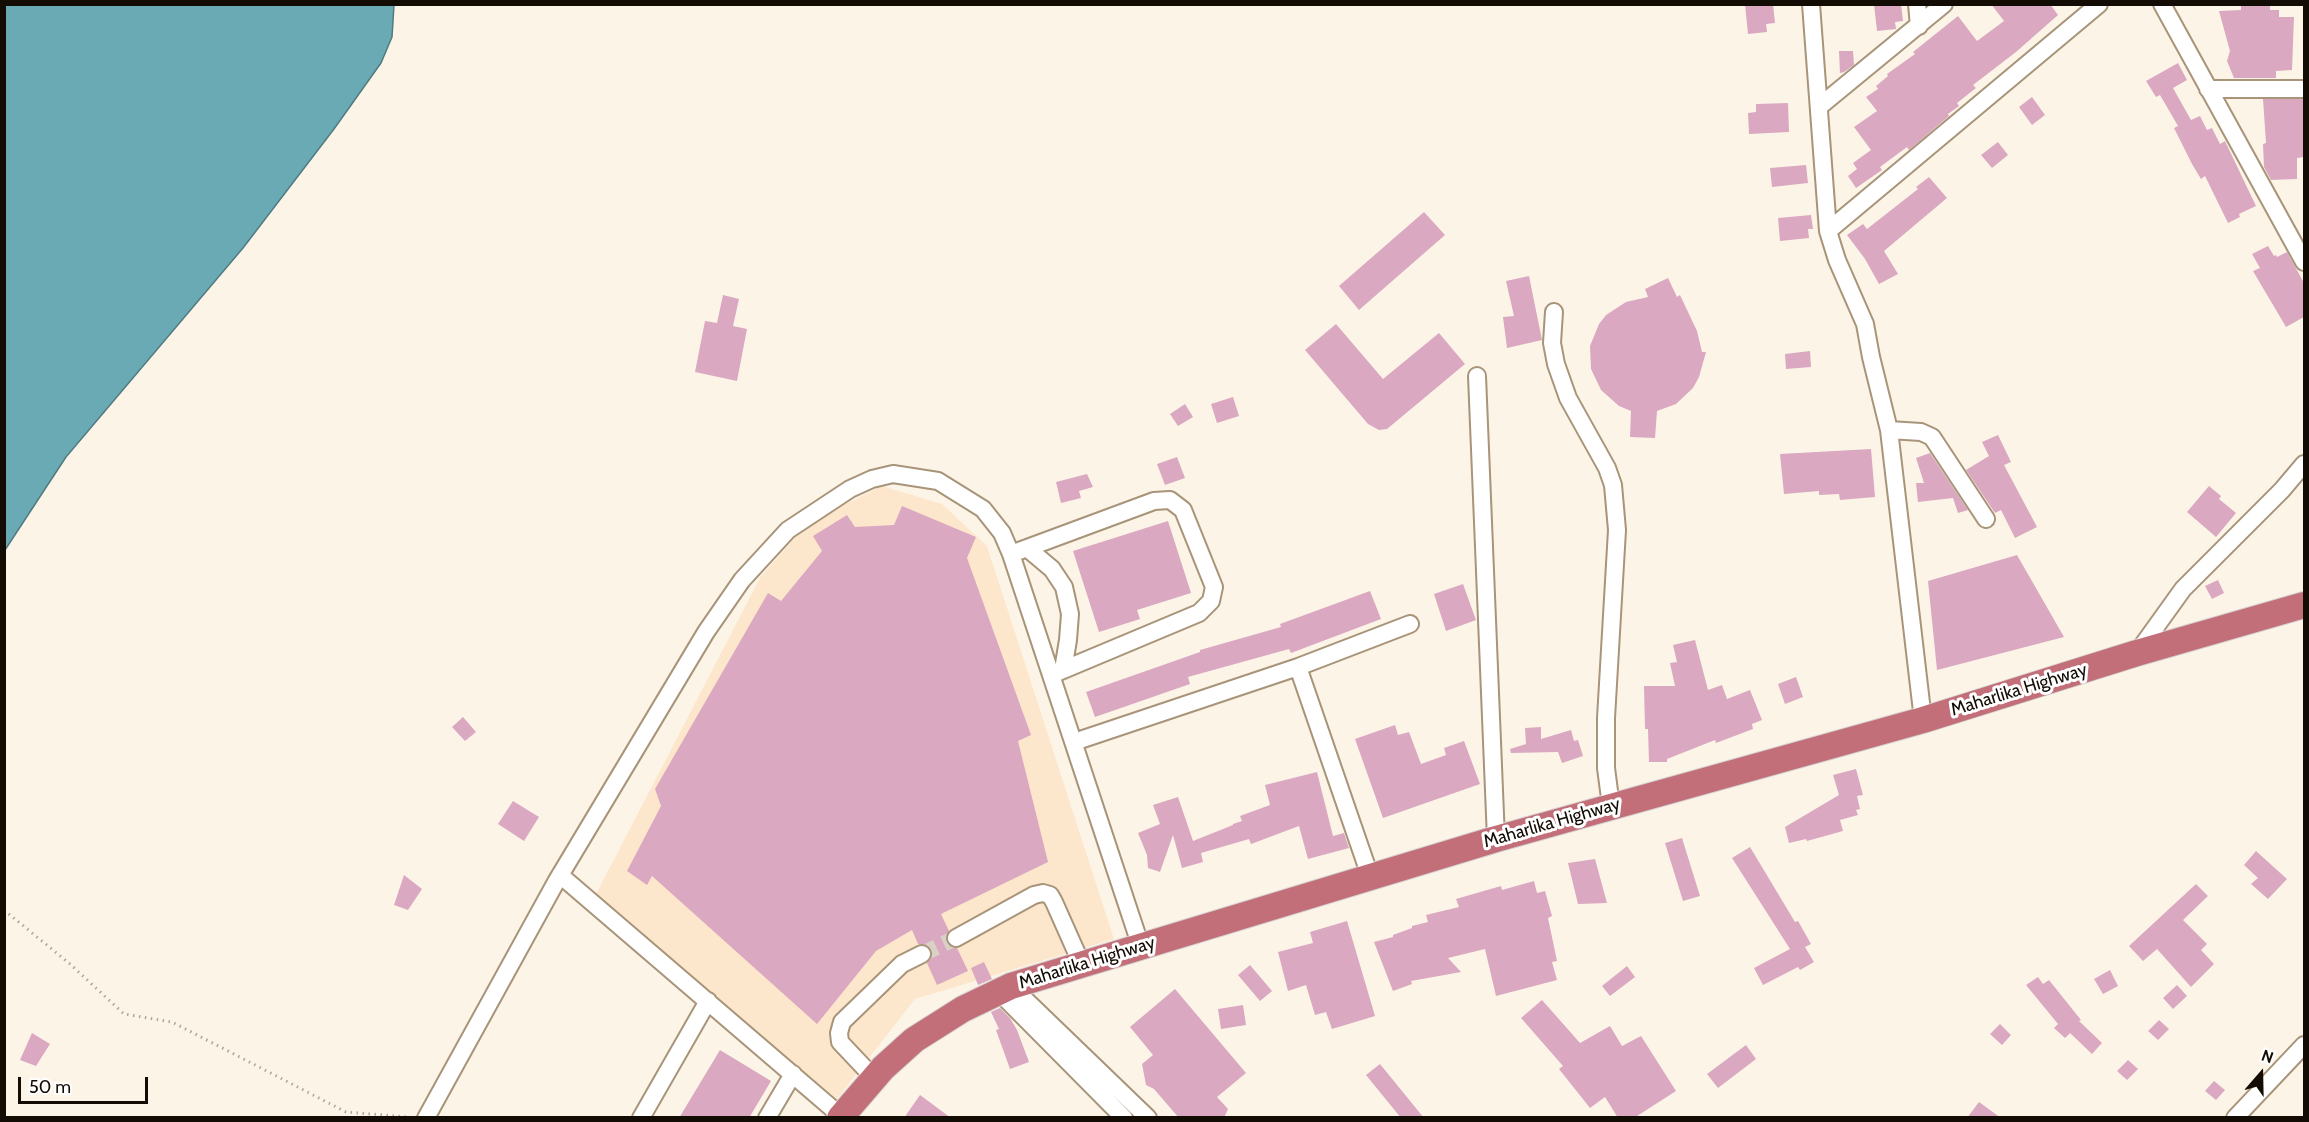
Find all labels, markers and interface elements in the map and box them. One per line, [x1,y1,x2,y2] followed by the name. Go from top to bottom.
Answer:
[1948,659,2090,721] street label: Maharlika Highway
[1481,793,1623,853] street label: Maharlika Highway
[1016,932,1158,994] street label: Maharlika Highway
[2231,1044,2291,1104] north arrow
[2259,1046,2276,1067] text: N
[21,1065,152,1103] scale bar
[29,1076,71,1098] text: 50 m

